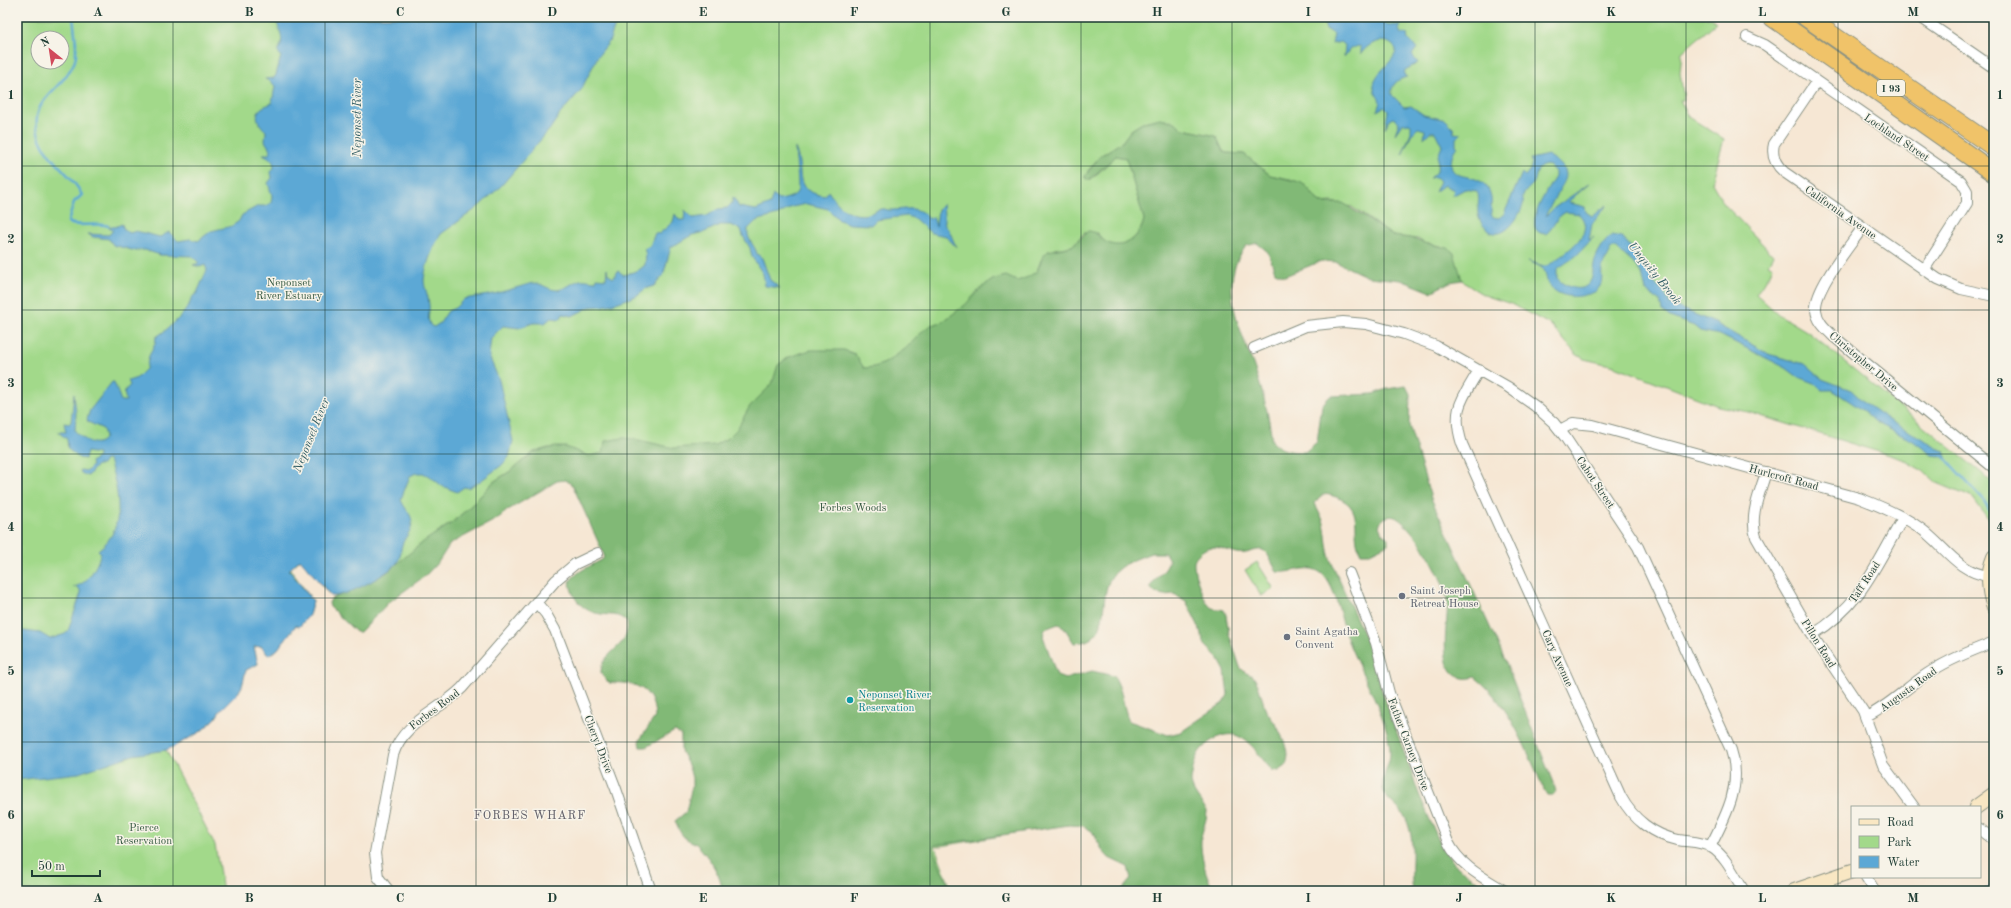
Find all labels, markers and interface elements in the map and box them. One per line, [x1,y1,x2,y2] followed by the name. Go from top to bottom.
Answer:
[93,6,103,19] text: A
[244,6,254,19] text: B
[396,6,404,19] text: C
[547,6,557,19] text: D
[699,6,708,19] text: E
[850,6,859,19] text: F
[1001,6,1011,19] text: G
[1152,6,1163,19] text: H
[1305,6,1311,19] text: I
[1455,6,1463,19] text: J
[1606,6,1616,19] text: K
[1758,6,1767,19] text: L
[1907,6,1919,19] text: M
[30,30,70,70] north arrow
[39,35,53,50] text: N
[352,78,364,158] water label: Neponset River
[1877,80,1905,96] road number: I 93
[7,89,15,102] text: 1
[1996,89,2004,102] text: 1
[1862,112,1931,164] street label: Lochland Street
[1802,184,1878,242] street label: California Avenue
[7,233,15,246] text: 2
[1996,233,2004,246] text: 2
[1625,240,1683,307] water label: Unquity Brook
[256,278,322,302] park label: Neponset River Estuary
[1827,330,1899,394] street label: Christopher Drive
[7,377,15,390] text: 3
[1996,377,2004,390] text: 3
[291,396,333,475] water label: Neponset River
[1573,455,1616,511] street label: Cabot Street
[1747,464,1820,493] street label: Hurlcroft Road
[819,503,887,514] park label: Forbes Woods
[7,521,15,534] text: 4
[1996,521,2004,534] text: 4
[1848,560,1883,606] street label: Taff Road
[1410,586,1479,610] place label: Saint Joseph Retreat House
[1397,591,1407,601] marker: Saint Joseph Retreat House
[1798,617,1837,670] street label: Pillon Road
[1295,627,1359,651] place label: Saint Agatha Convent
[1539,628,1574,689] street label: Cary Avenue
[1282,632,1292,642] marker: Saint Agatha Convent
[7,665,15,678] text: 5
[1996,665,2004,678] text: 5
[1878,666,1940,715] street label: Augusta Road
[408,688,462,733] street label: Forbes Road
[858,690,932,714] place label: Neponset River Reservation
[845,695,855,705] marker: Neponset River Reservation
[1385,697,1430,792] street label: Father Carney Drive
[581,714,614,775] street label: Cheryl Drive
[1851,806,1981,878] legend
[7,809,15,822] text: 6
[1996,809,2004,822] text: 6
[474,810,586,822] district label: FORBES WHARF
[1887,817,1914,829] text: Road
[116,823,172,847] park label: Pierce Reservation
[1887,837,1912,849] text: Park
[32,852,100,878] scale bar
[1887,857,1920,869] text: Water
[38,860,65,873] text: 50 m
[93,892,103,905] text: A
[244,892,254,905] text: B
[396,892,404,905] text: C
[547,892,557,905] text: D
[699,892,708,905] text: E
[850,892,859,905] text: F
[1001,892,1011,905] text: G
[1152,892,1163,905] text: H
[1305,892,1311,905] text: I
[1455,892,1463,905] text: J
[1606,892,1616,905] text: K
[1758,892,1767,905] text: L
[1907,892,1919,905] text: M

